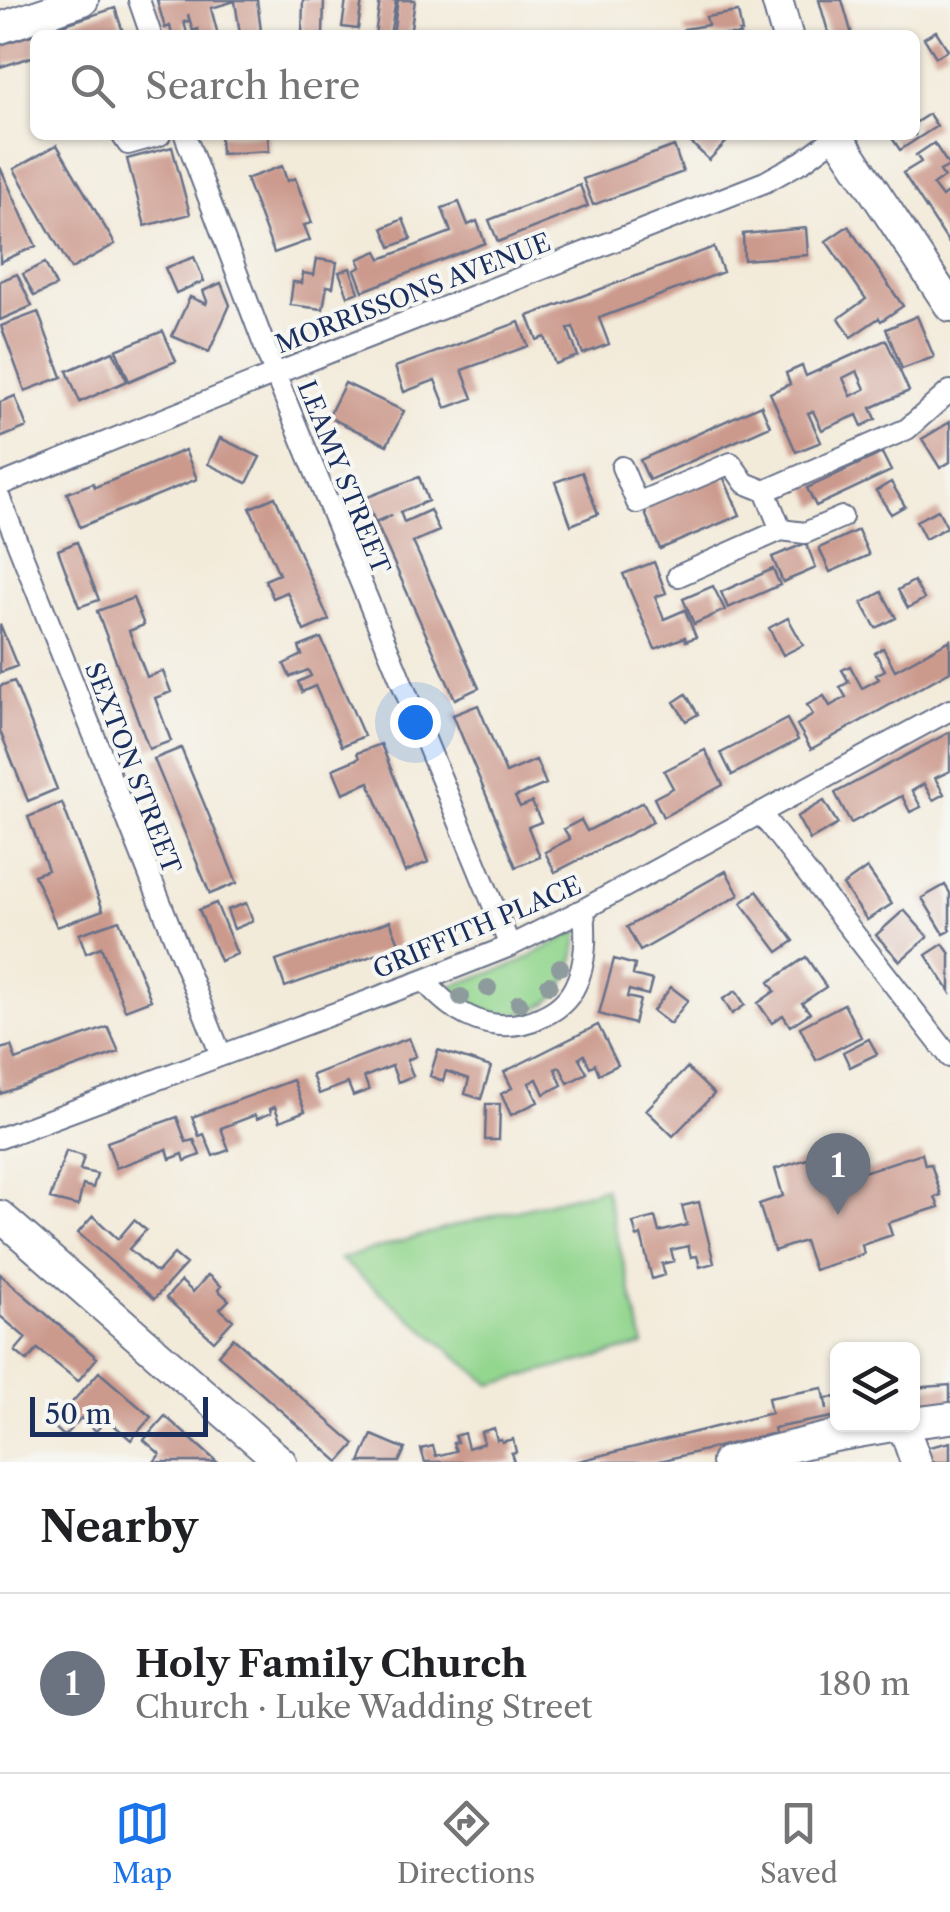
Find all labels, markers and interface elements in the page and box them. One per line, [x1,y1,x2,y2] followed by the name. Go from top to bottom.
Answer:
[30,30,920,140] search box
[65,58,120,113] icon: search
[145,62,360,109] text: Search here
[271,227,555,360] street label: MORRISSONS AVENUE
[291,376,397,579] street label: LEAMY STREET
[78,658,187,878] street label: SEXTON STREET
[390,697,441,748] your location
[368,870,586,985] street label: GRIFFITH PLACE
[806,1132,870,1215] pin: 1
[830,1342,920,1432] map controls
[830,1342,920,1432] button: layers
[30,1392,208,1436] scale bar
[45,1397,112,1431] text: 50 m
[40,1501,198,1553] text: Nearby
[135,1640,527,1687] text: Holy Family Church
[65,1664,80,1703] text: 1
[819,1664,910,1703] text: 180 m
[135,1687,592,1726] text: Church · Luke Wadding Street
[112,1796,172,1890] tab: Map
[397,1796,535,1890] tab: Directions
[760,1796,838,1890] tab: Saved

